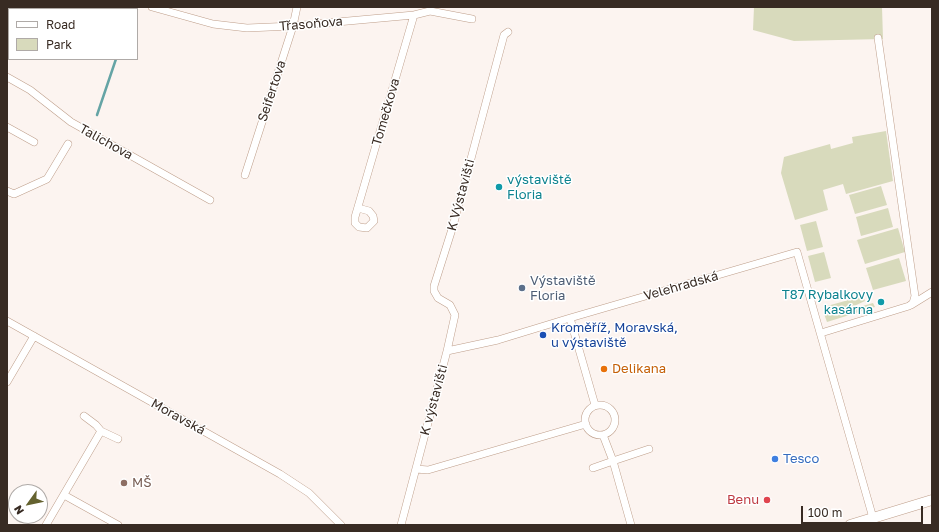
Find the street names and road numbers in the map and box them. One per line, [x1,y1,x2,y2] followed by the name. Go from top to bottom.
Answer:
[279,13,343,35] street label: Třasoňova
[255,58,289,124] street label: Seifertova
[369,76,403,148] street label: Tomečkova
[77,121,135,163] street label: Talichova
[444,157,478,233] street label: K Výstavišti
[642,268,720,304] street label: Velehradská
[417,363,451,437] street label: K výstavišti
[148,396,208,438] street label: Moravská

